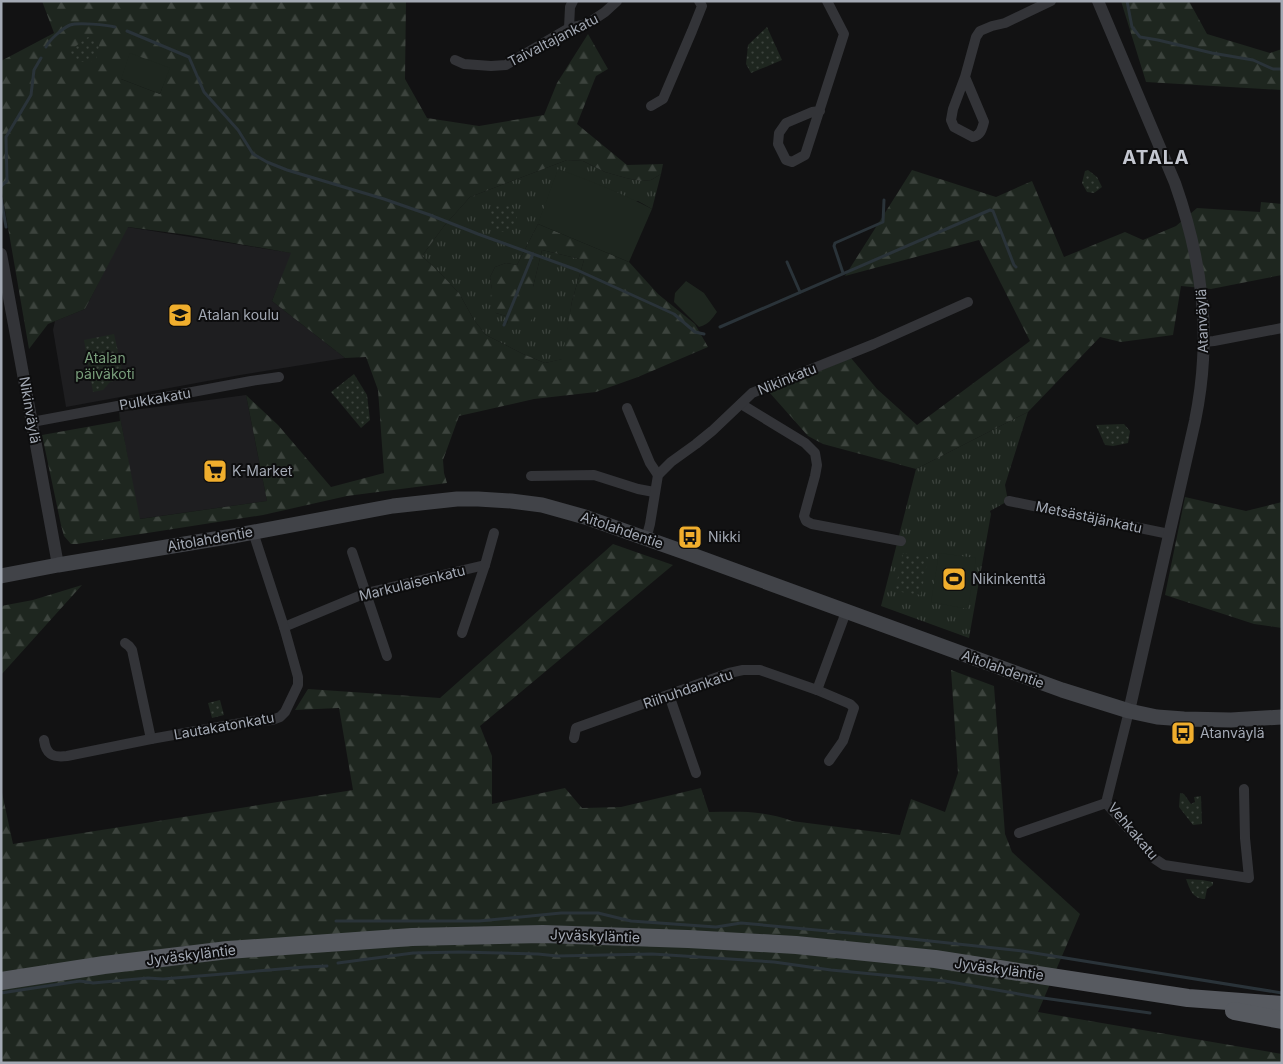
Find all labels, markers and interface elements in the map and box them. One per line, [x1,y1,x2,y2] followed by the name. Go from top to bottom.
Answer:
[505,10,601,70] street label: Taivaltajankatu
[1122,146,1190,169] district label: ATALA
[1192,288,1211,354] street label: Atanväylä
[167,302,193,328] school or university icon: Atalan koulu
[198,306,279,323] place label: Atalan koulu
[75,349,135,382] park label: Atalan päiväkoti
[755,359,819,398] street label: Nikinkatu
[16,375,45,445] street label: Nikinväylä
[118,384,192,413] street label: Pulkkakatu
[202,458,228,484] supermarket icon: K-Market
[232,462,293,479] place label: K-Market
[1034,497,1144,536] street label: Metsästäjänkatu
[578,507,666,552] street label: Aitolahdentie
[166,523,254,554] street label: Aitolahdentie
[677,524,703,550] bus stop icon: Nikki
[708,528,741,545] place label: Nikki
[357,561,467,604] street label: Markulaisenkatu
[941,566,967,592] sports icon: Nikinkenttä
[972,570,1046,587] place label: Nikinkenttä
[960,646,1047,691] street label: Aitolahdentie
[641,665,735,712] street label: Riihuhdankatu
[172,708,275,743] street label: Lautakatonkatu
[1170,720,1196,746] bus stop icon: Atanväylä
[1200,724,1265,741] place label: Atanväylä
[1105,799,1162,863] street label: Vehkakatu
[550,925,640,946] street label: Jyväskyläntie
[145,941,237,968] street label: Jyväskyläntie
[953,954,1045,983] street label: Jyväskyläntie

